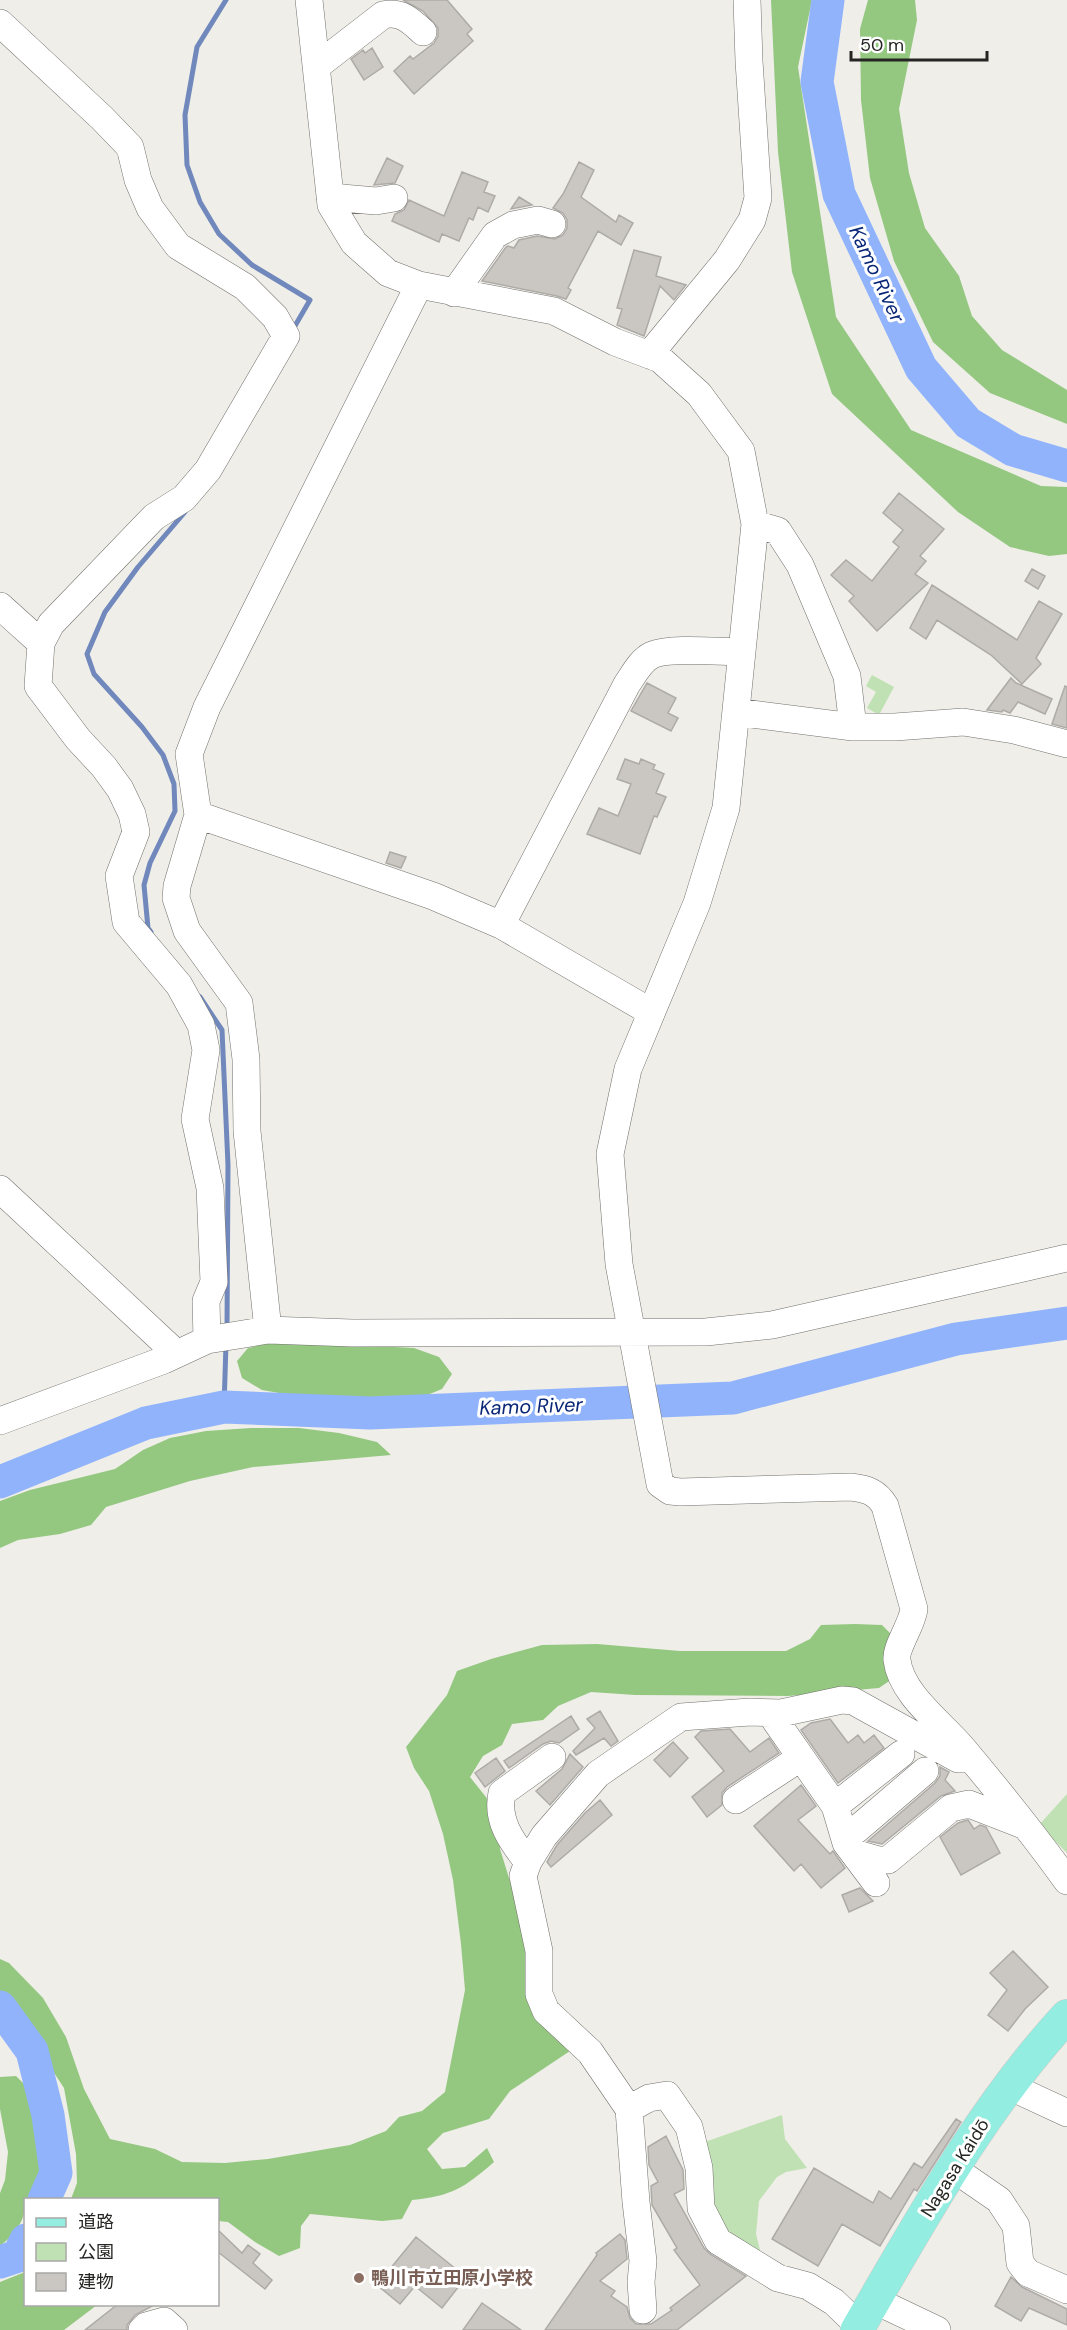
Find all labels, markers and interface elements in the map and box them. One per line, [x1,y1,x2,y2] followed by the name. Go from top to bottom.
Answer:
[851,24,988,62] scale bar
[860,33,904,57] text: 50 m
[843,222,911,327] water label: Kamo River
[479,1391,584,1421] water label: Kamo River
[915,2114,995,2222] street label: Nagasa Kaidō
[24,2198,219,2306] legend
[78,2210,114,2234] text: 道路
[78,2240,114,2264] text: 公園
[371,2266,533,2290] place label: 鴨川市立田原小学校
[78,2270,114,2294] text: 建物
[352,2271,366,2285] marker: 鴨川市立田原小学校

